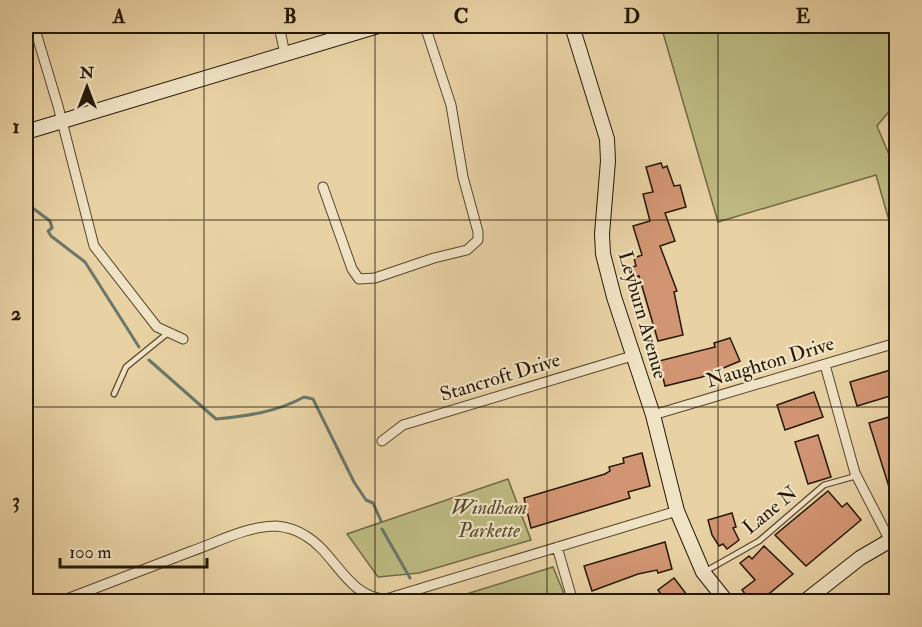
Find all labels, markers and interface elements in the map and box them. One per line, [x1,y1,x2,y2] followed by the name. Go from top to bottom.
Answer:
[112,4,126,29] text: A
[283,4,297,29] text: B
[454,4,468,29] text: C
[624,4,640,29] text: D
[796,4,811,29] text: E
[57,57,117,117] north arrow
[79,63,95,83] text: N
[12,114,20,139] text: 1
[613,248,673,382] street label: Leyburn Avenue
[11,301,21,326] text: 2
[703,331,837,393] street label: Naughton Drive
[437,347,563,407] street label: Stancroft Drive
[737,480,803,540] street label: Lane N
[12,488,20,513] text: 3
[451,495,527,543] park label: Windham Parkette
[60,531,207,569] scale bar
[69,541,112,564] text: 100 m

